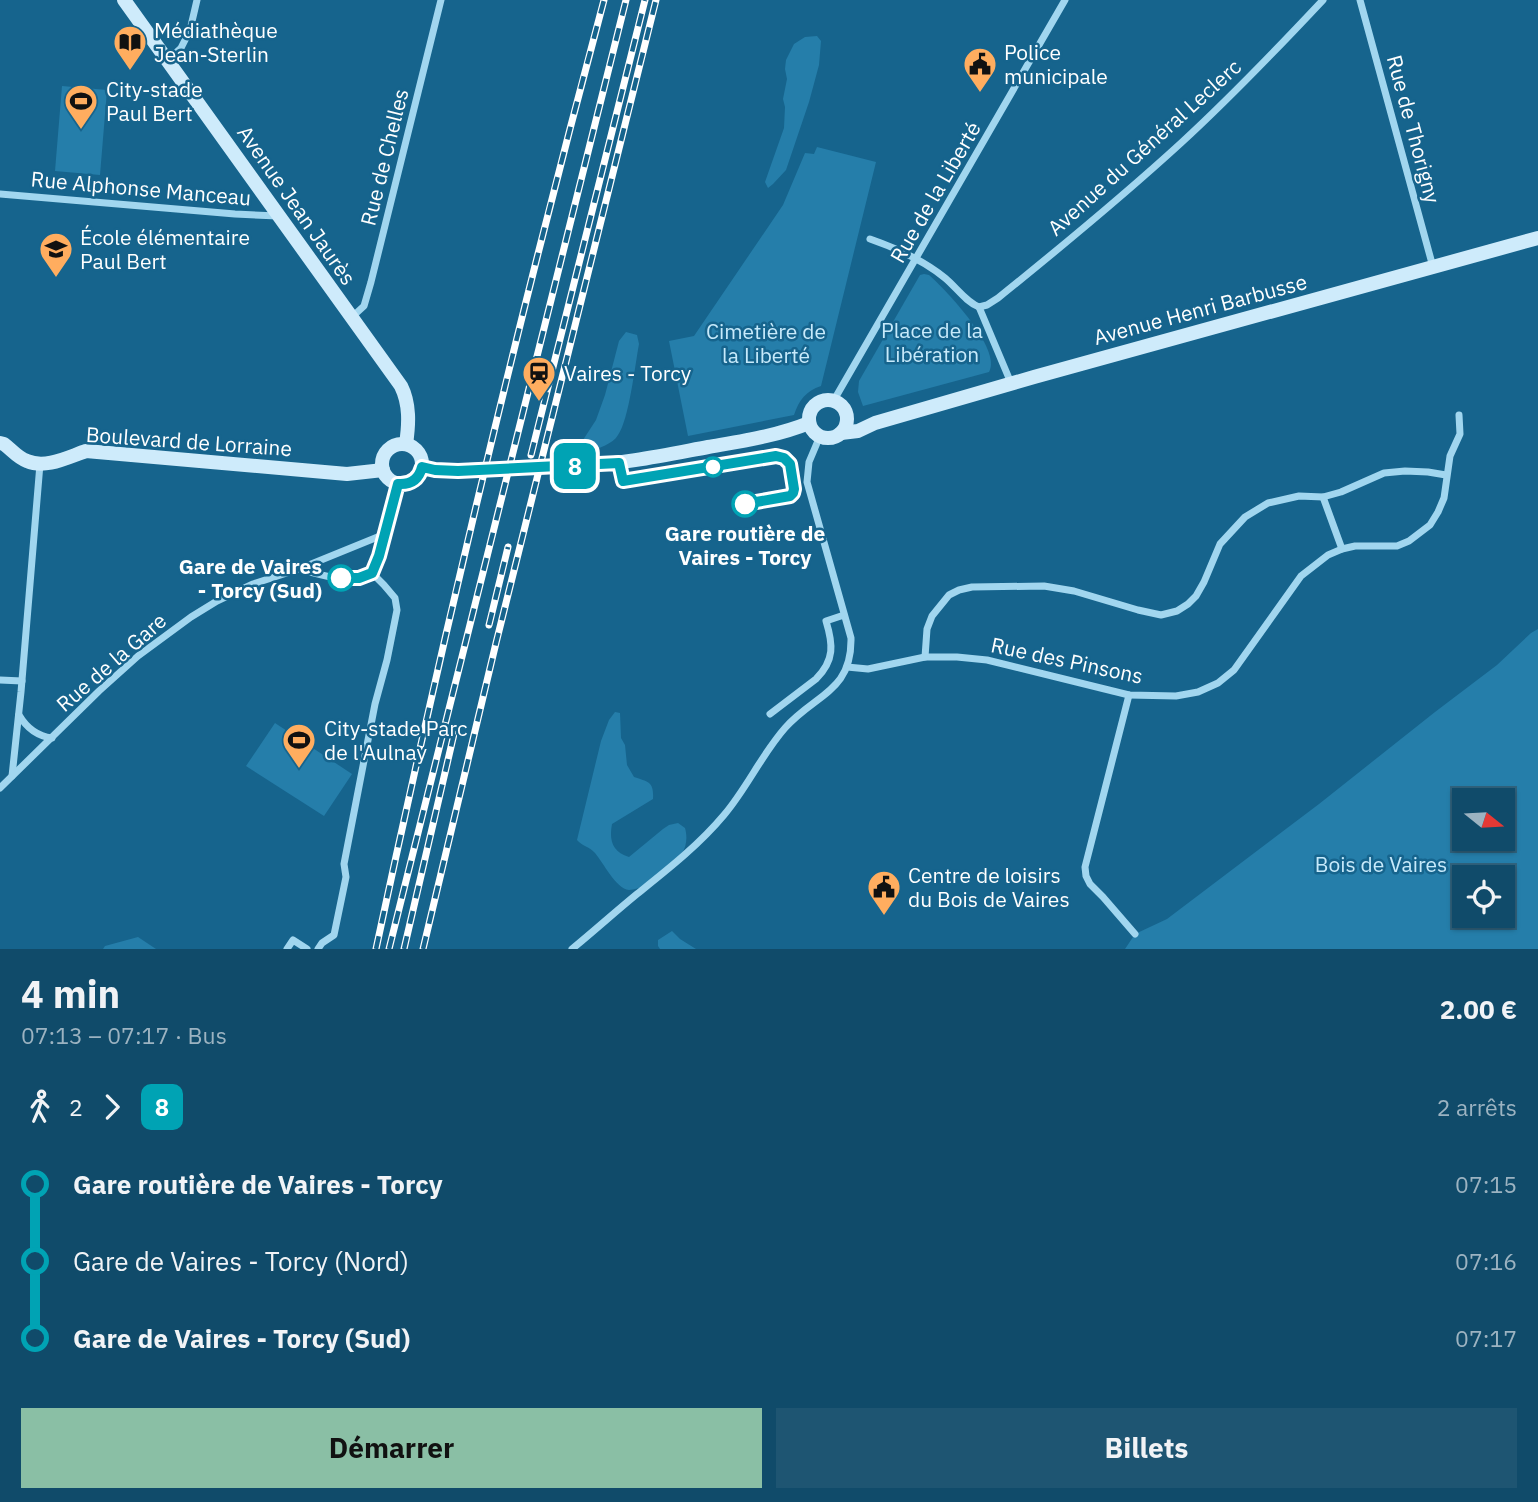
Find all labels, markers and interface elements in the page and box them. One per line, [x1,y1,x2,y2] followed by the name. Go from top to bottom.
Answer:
[154,16,278,68] place label: Médiathèque Jean-Sterlin
[111,23,149,72] library icon: Médiathèque Jean-Sterlin
[1004,38,1108,90] place label: Police municipale
[961,45,999,94] public building icon: Police municipale
[1381,52,1447,207] street label: Rue de Thorigny
[1041,53,1247,241] street label: Avenue du Général Leclerc
[106,75,203,127] place label: City-stade Paul Bert
[62,82,100,131] sports icon: City-stade Paul Bert
[353,86,415,228] street label: Rue de Chelles
[883,116,987,268] street label: Rue de la Liberté
[231,120,363,290] street label: Avenue Jean Jaurès
[30,164,252,212] street label: Rue Alphonse Manceau
[80,223,250,275] place label: École élémentaire Paul Bert
[37,230,75,279] school or university icon: École élémentaire Paul Bert
[1090,267,1310,351] street label: Avenue Henri Barbusse
[881,316,983,368] park label: Place de la Libération
[706,317,826,369] park label: Cimetière de la Liberté
[520,354,558,403] station icon: Vaires - Torcy
[564,359,692,387] place label: Vaires - Torcy
[85,420,293,462] street label: Boulevard de Lorraine
[552,443,598,489] line badge: 8
[568,450,582,482] text: 8
[703,457,723,477] unlabelled marker
[732,491,758,517] marker: Gare routière de Vaires - Torcy
[665,519,825,571] place label: Gare routière de Vaires - Torcy
[179,552,322,604] place label: Gare de Vaires - Torcy (Sud)
[328,565,354,591] marker: Gare de Vaires - Torcy (Sud)
[50,606,172,718] street label: Rue de la Gare
[988,630,1146,690] street label: Rue des Pinsons
[324,714,468,766] place label: City-stade Parc de l'Aulnay
[280,721,318,770] sports icon: City-stade Parc de l'Aulnay
[1452,788,1516,850] north arrow
[1452,788,1515,928] map controls
[1315,850,1447,878] park label: Bois de Vaires
[908,861,1070,913] place label: Centre de loisirs du Bois de Vaires
[1452,865,1515,928] button: locate
[865,868,903,917] public building icon: Centre de loisirs du Bois de Vaires
[21,969,120,1018] text: 4 min
[1440,992,1517,1026] text: 2.00 €
[21,1020,227,1050] text: 07:13 – 07:17 · Bus
[21,1088,59,1126] icon: walk
[93,1088,131,1126] icon: forward
[155,1091,169,1123] text: 8
[69,1092,83,1122] text: 2
[1437,1092,1517,1122] text: 2 arrêts
[73,1167,443,1201] text: Gare routière de Vaires - Torcy
[1455,1169,1517,1199] text: 07:15
[73,1244,409,1278] text: Gare de Vaires - Torcy (Nord)
[1455,1246,1517,1276] text: 07:16
[73,1321,410,1355] text: Gare de Vaires - Torcy (Sud)
[1455,1323,1517,1353] text: 07:17
[21,1408,762,1488] button: Démarrer
[776,1408,1517,1488] button: Billets

